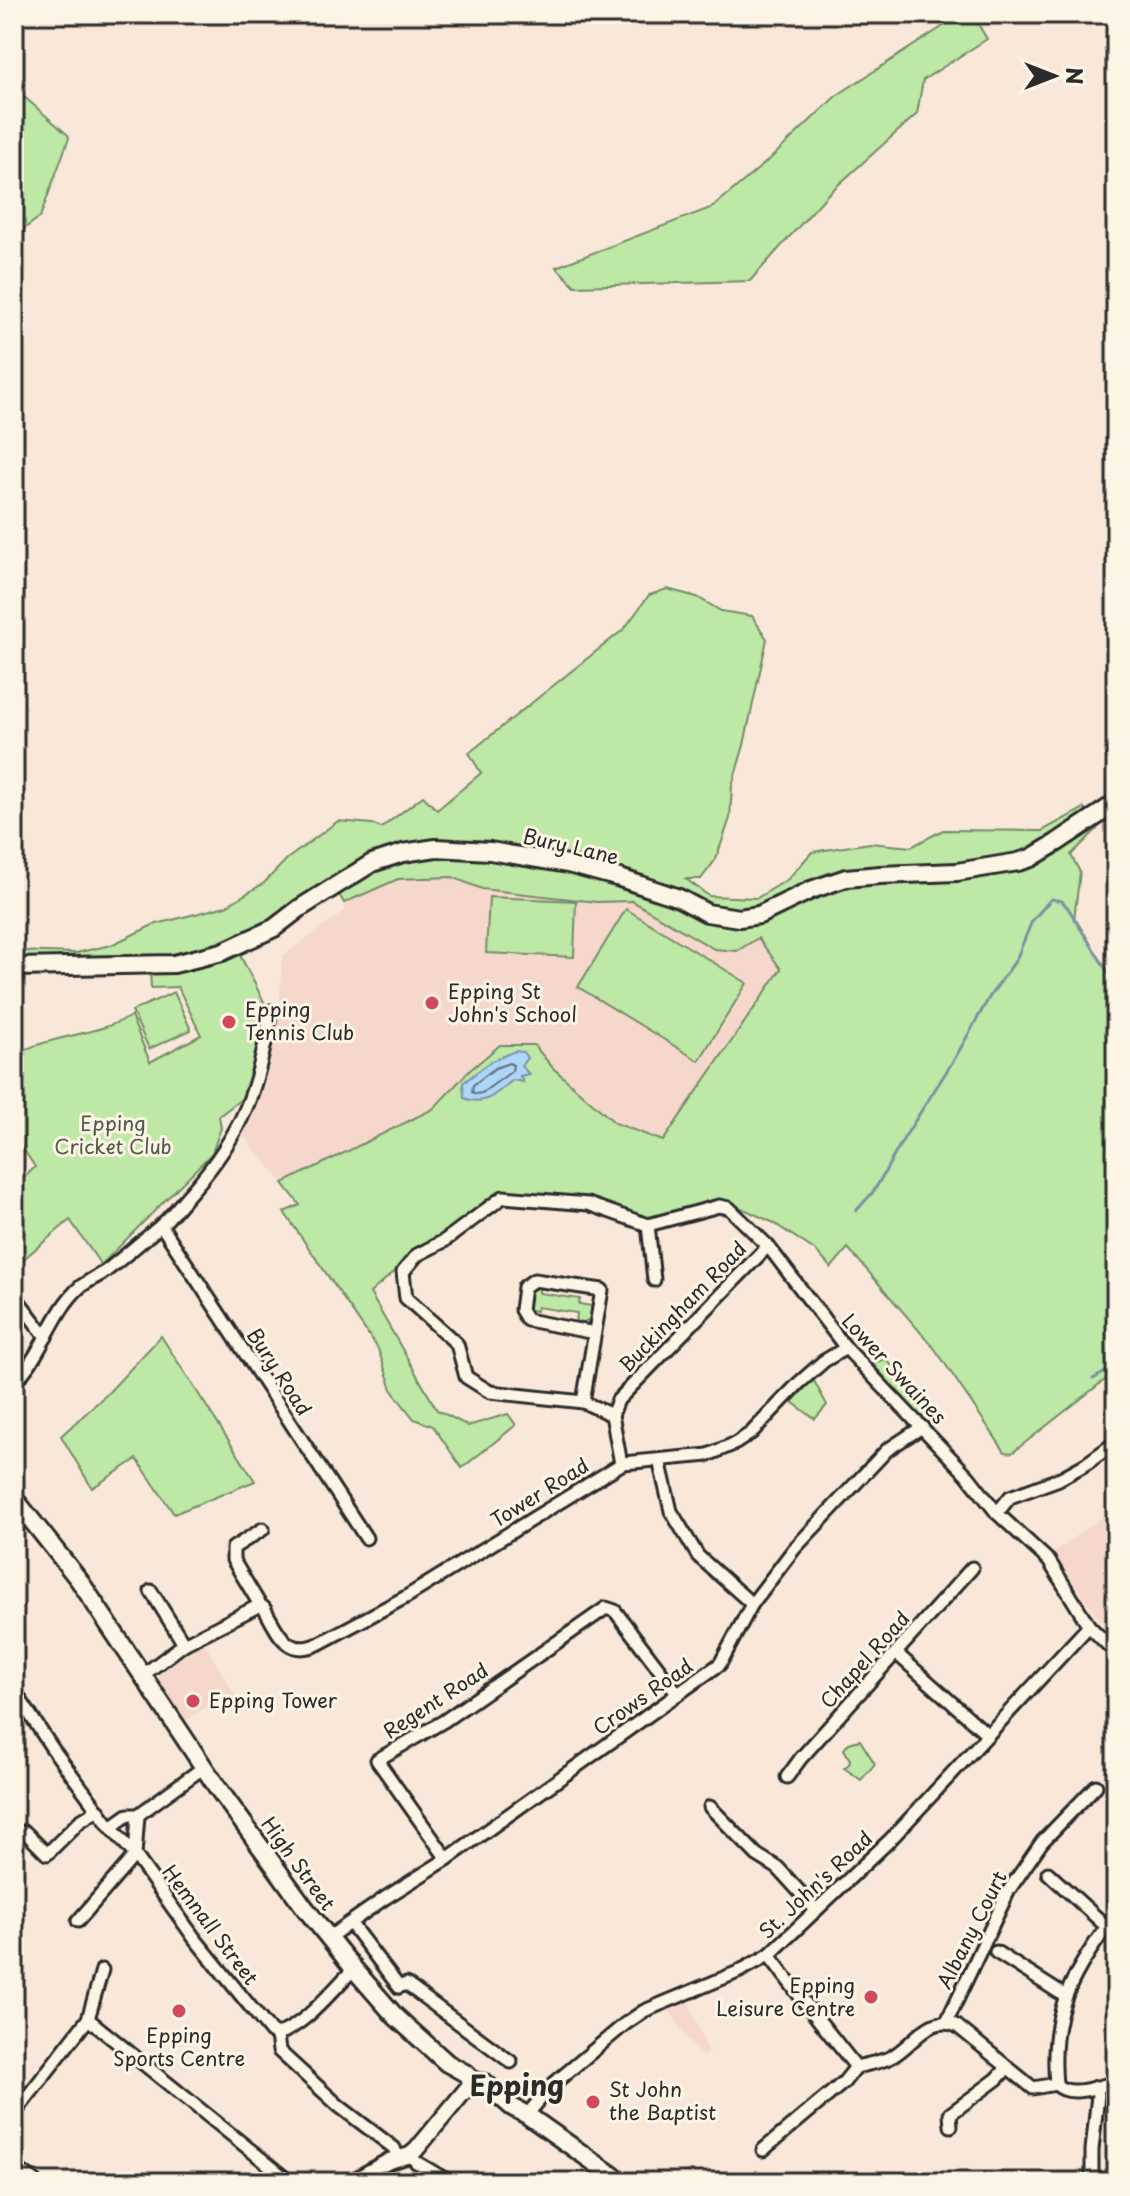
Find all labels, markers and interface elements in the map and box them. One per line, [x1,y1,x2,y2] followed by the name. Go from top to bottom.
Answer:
[1014,36,1094,116] north arrow
[1059,67,1092,85] text: N
[520,820,622,872] street label: Bury Lane
[448,976,577,1029] place label: Epping St John's School
[245,994,354,1047] place label: Epping Tennis Club
[423,994,441,1012] marker: Epping St John's School
[220,1013,238,1031] marker: Epping Tennis Club
[54,1108,172,1161] park label: Epping Cricket Club
[612,1234,753,1379] street label: Buckingham Road
[835,1306,954,1430] street label: Lower Swaines
[240,1322,319,1421] street label: Bury Road
[485,1450,594,1534] street label: Tower Road
[812,1604,916,1715] street label: Chapel Road
[586,1651,699,1742] street label: Crows Road
[377,1655,494,1745] street label: Regent Road
[209,1685,338,1715] place label: Epping Tower
[184,1692,202,1710] marker: Epping Tower
[255,1810,343,1916] street label: High Street
[752,1824,879,1945] street label: St. John's Road
[156,1858,266,1991] street label: Hemnall Street
[929,1865,1014,1994] street label: Albany Court
[716,1970,855,2023] place label: Epping Leisure Centre
[862,1988,880,2006] marker: Epping Leisure Centre
[170,2002,188,2020] marker: Epping Sports Centre
[113,2020,245,2073] place label: Epping Sports Centre
[470,2063,564,2106] district label: Epping
[609,2074,716,2127] place label: St John the Baptist
[584,2093,602,2111] marker: St John the Baptist

